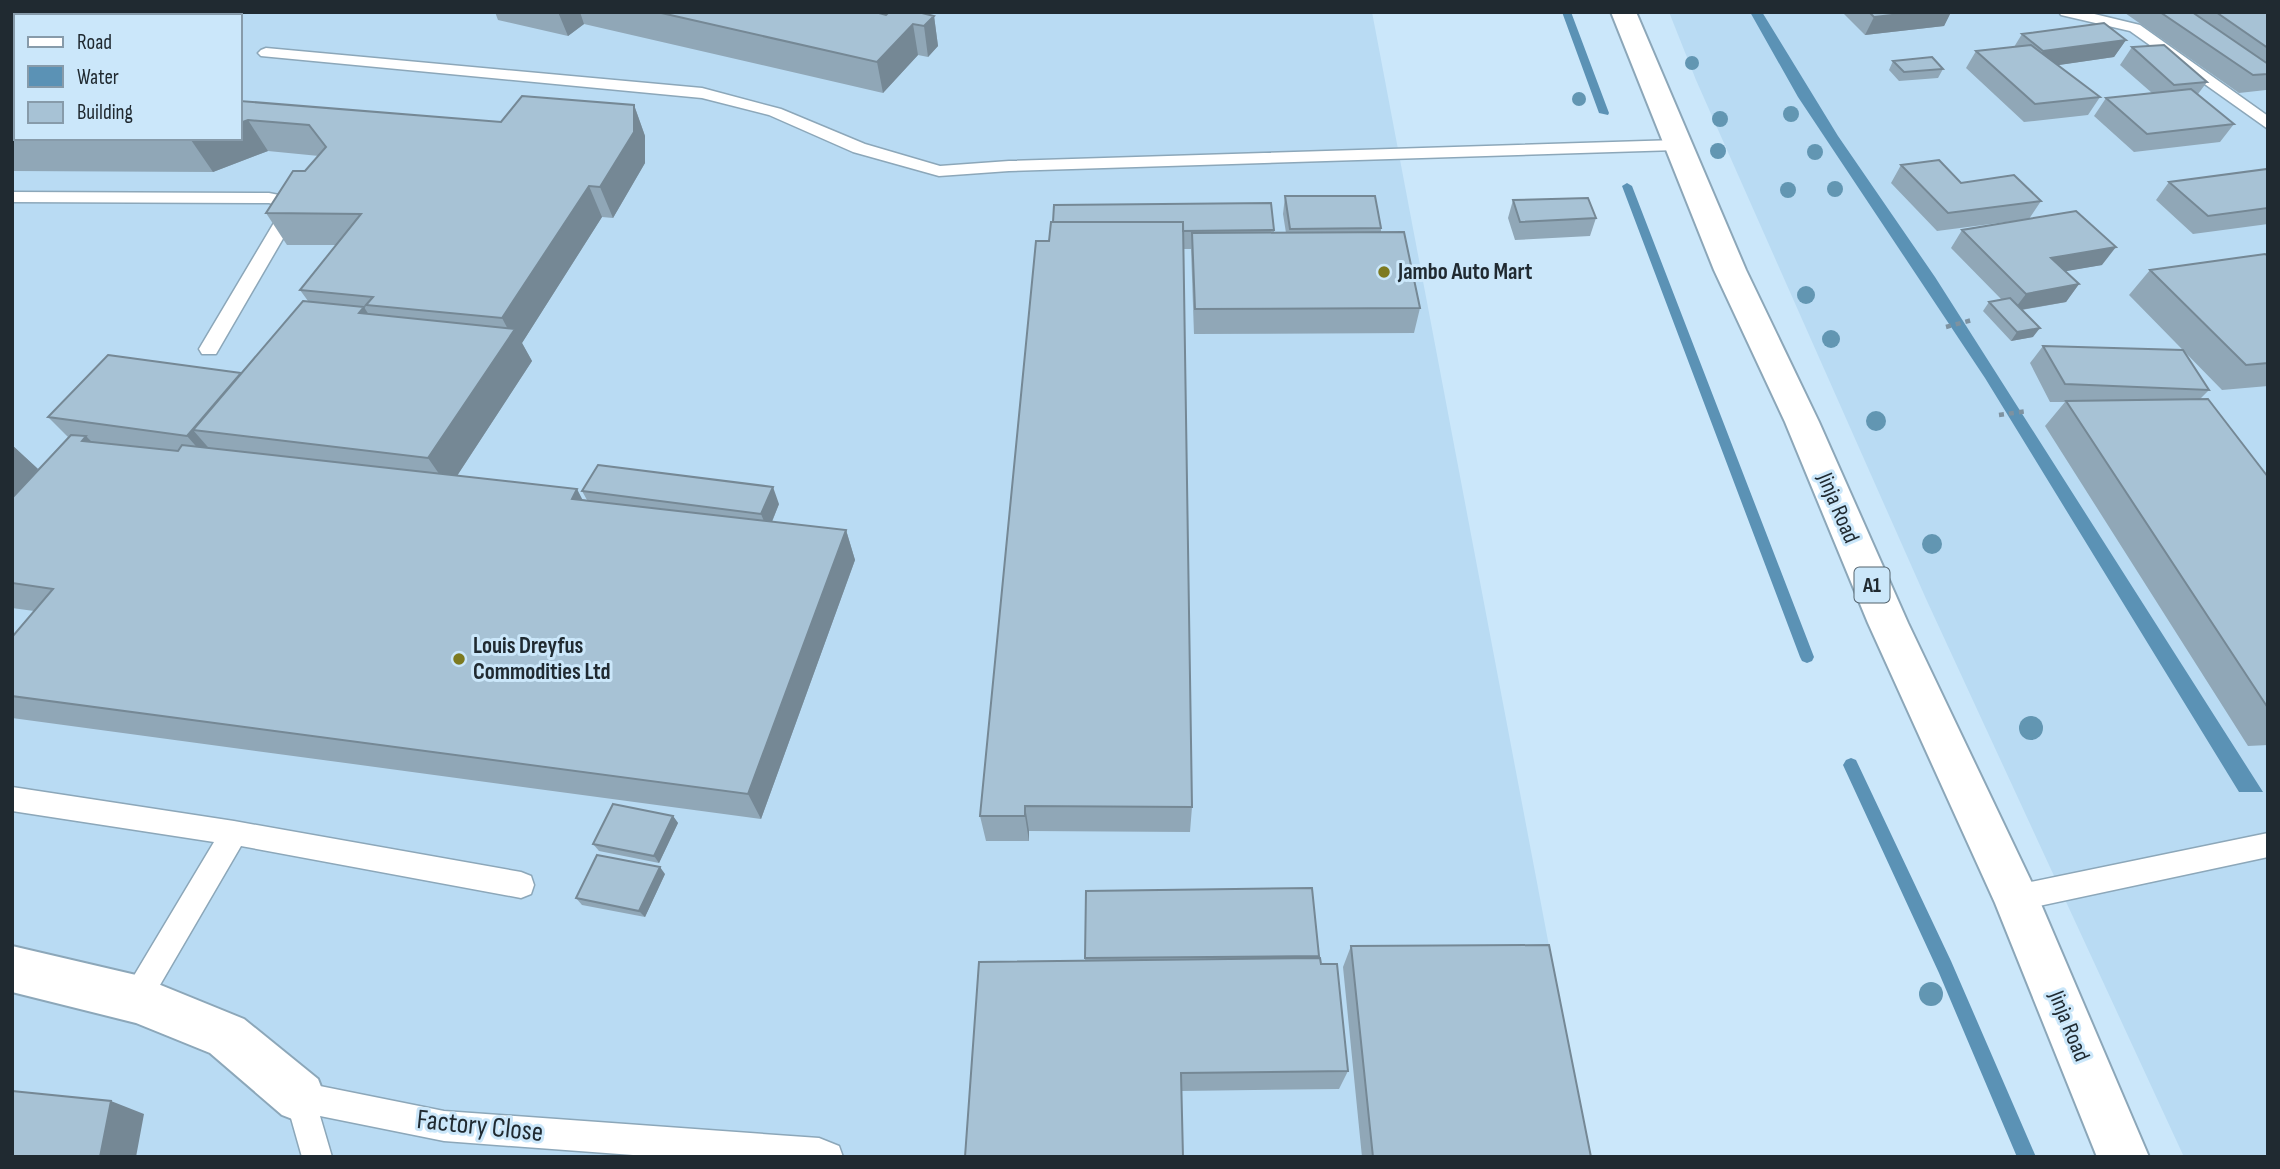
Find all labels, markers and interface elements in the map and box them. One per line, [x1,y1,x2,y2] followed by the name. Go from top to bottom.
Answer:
[14,14,242,140] legend
[77,30,112,55] text: Road
[77,65,119,90] text: Water
[77,100,133,125] text: Building
[1397,258,1533,286] place label: Jambo Auto Mart
[1376,264,1392,280] marker: Jambo Auto Mart
[1810,468,1865,547] street label: Jinja Road
[1854,568,1890,602] road number: A1
[473,632,611,686] place label: Louis Dreyfus Commodities Ltd
[451,651,467,667] marker: Louis Dreyfus Commodities Ltd
[2042,986,2096,1065] street label: Jinja Road
[415,1103,545,1149] street label: Factory Close

